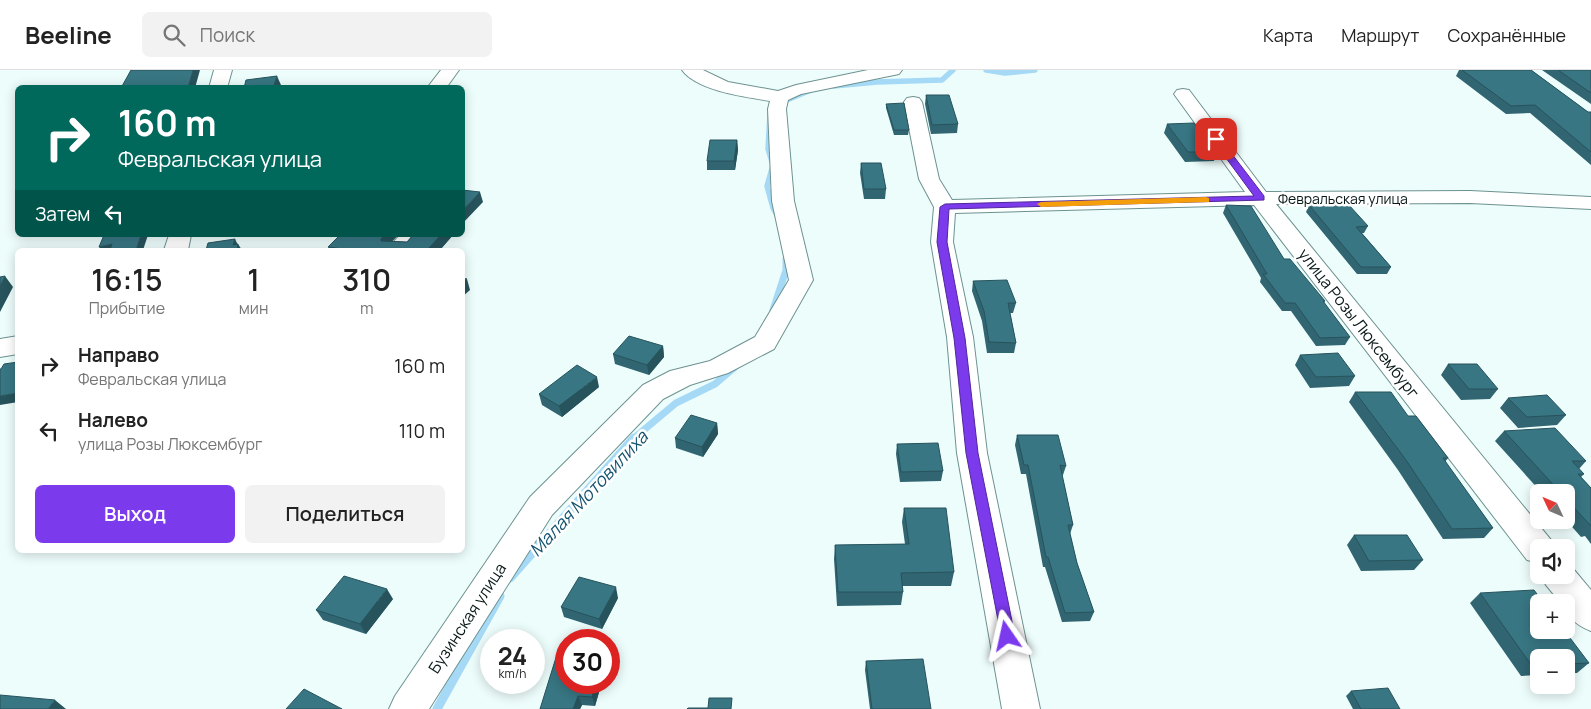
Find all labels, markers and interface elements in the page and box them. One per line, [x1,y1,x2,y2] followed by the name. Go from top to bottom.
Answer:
[142,12,492,57] search box
[25,18,112,51] text: Beeline
[160,21,188,49] icon: search
[200,22,255,48] text: Поиск
[1263,23,1313,47] text: Карта
[1341,23,1419,47] text: Маршрут
[1447,23,1566,47] text: Сохранённые
[118,99,217,147] text: 160 m
[35,105,100,170] icon: right
[1195,118,1237,160] pin
[1202,125,1230,153] icon: arrive
[118,144,322,174] text: Февральская улица
[1278,189,1408,208] street label: Февральская улица
[100,200,128,228] icon: left
[35,201,90,227] text: Затем
[1294,244,1425,403] street label: улица Розы Люксембург
[91,259,163,300] text: 16:15
[247,259,260,300] text: 1
[342,259,391,300] text: 310
[89,297,165,319] text: Прибытие
[239,297,268,319] text: мин
[360,297,373,319] text: m
[78,342,159,368] text: Направо
[35,352,63,380] icon: right
[394,353,445,379] text: 160 m
[78,368,226,390] text: Февральская улица
[78,407,148,433] text: Налево
[35,417,63,445] icon: left
[399,418,445,444] text: 110 m
[523,424,653,561] water label: Малая Мотовилиха
[78,433,262,455] text: улица Розы Люксембург
[1530,484,1575,529] north arrow
[1530,484,1575,694] map controls
[35,485,235,543] button: Выход
[245,485,445,543] button: Поделиться
[1530,539,1575,584] button: sound
[423,558,511,678] street label: Бузинская улица
[1530,594,1575,639] button: +
[980,609,1032,661] position arrow
[555,629,620,694] speed limit sign: 30
[498,638,527,673] text: 24
[1530,649,1575,694] button: −
[499,665,526,682] text: km/h

